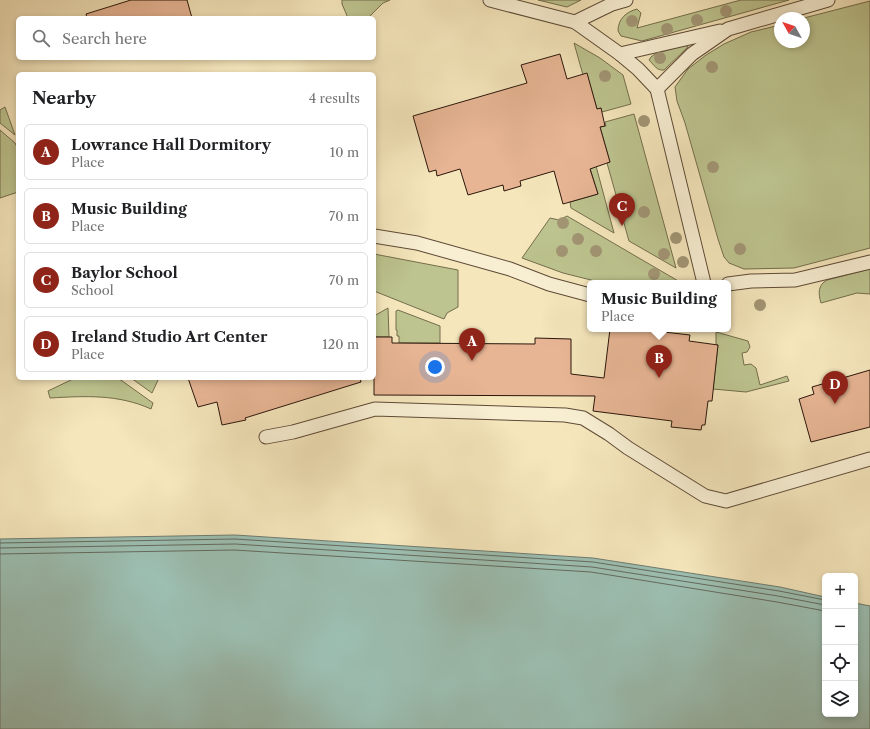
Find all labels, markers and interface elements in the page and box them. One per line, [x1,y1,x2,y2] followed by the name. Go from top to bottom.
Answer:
[774,12,810,48] north arrow
[16,16,376,60] search box
[30,27,52,49] icon: search
[62,29,147,48] text: Search here
[32,88,96,108] text: Nearby
[309,90,360,106] text: 4 results
[71,135,271,154] text: Lowrance Hall Dormitory
[41,144,51,160] text: A
[330,144,359,160] text: 10 m
[71,154,104,170] text: Place
[609,193,635,226] pin: C
[71,199,187,218] text: Music Building
[41,208,51,224] text: B
[329,208,359,224] text: 70 m
[71,218,104,234] text: Place
[71,263,178,282] text: Baylor School
[41,272,51,288] text: C
[329,272,359,288] text: 70 m
[587,280,731,332] popup
[71,282,114,298] text: School
[601,289,717,308] text: Music Building
[601,308,634,324] text: Place
[71,327,267,346] text: Ireland Studio Art Center
[459,328,485,361] pin: A
[40,336,52,352] text: D
[322,336,359,352] text: 120 m
[646,345,672,378] pin: B
[71,346,104,362] text: Place
[425,357,445,377] your location
[822,371,848,404] pin: D
[822,573,858,717] map controls
[822,573,858,609] button: +
[822,609,858,645] button: −
[822,645,858,681] button: locate
[822,681,858,717] button: layers

